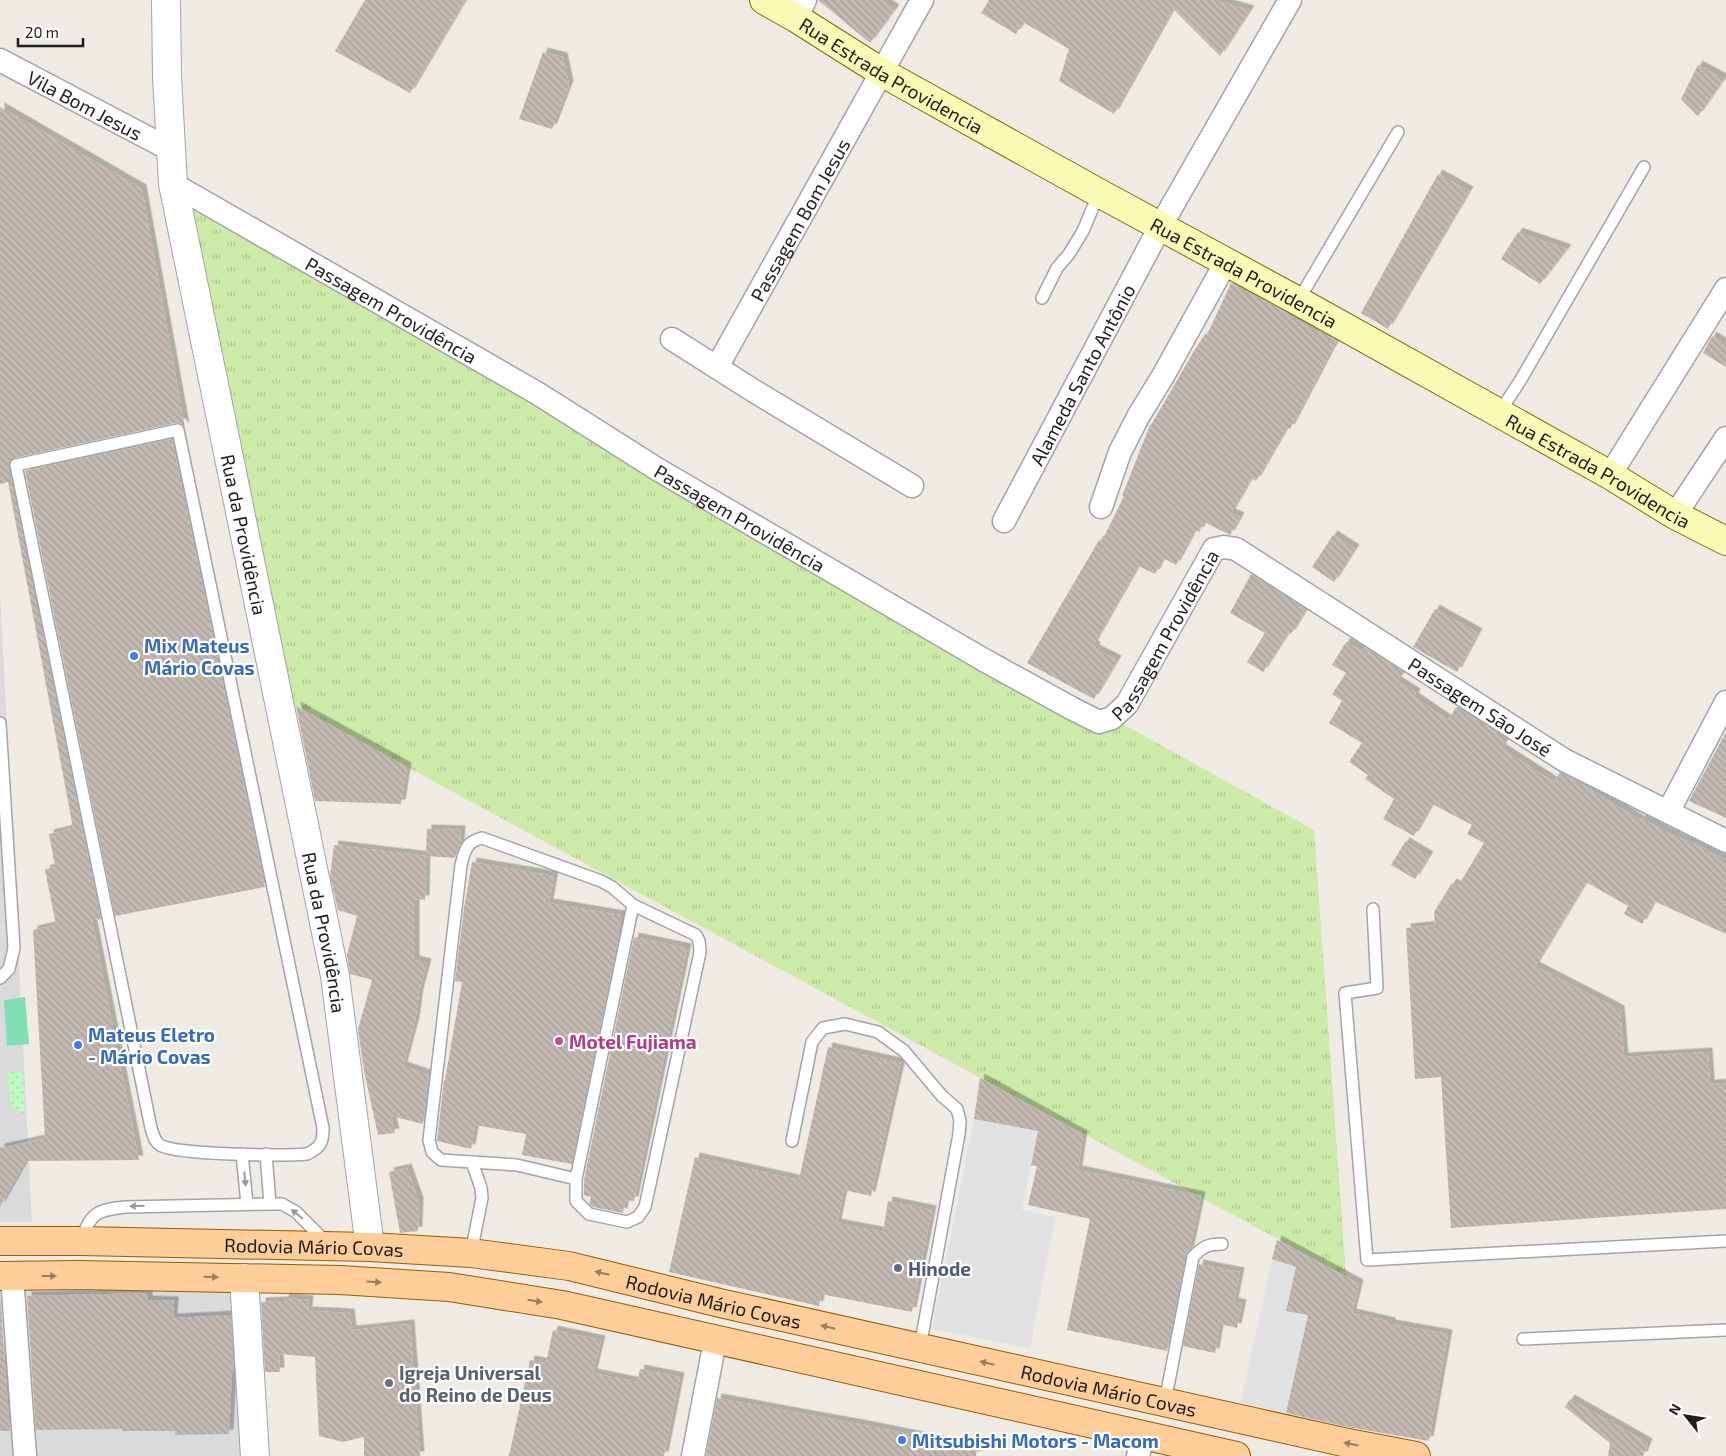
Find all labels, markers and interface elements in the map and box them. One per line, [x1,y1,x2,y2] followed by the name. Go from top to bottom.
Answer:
[796,12,987,138] street label: Rua Estrada Providencia
[18,15,82,47] scale bar
[25,23,59,41] text: 20 m
[24,65,146,144] street label: Vila Bom Jesus
[745,134,854,305] street label: Passagem Bom Jesus
[1147,212,1342,332] street label: Rua Estrada Providencia
[302,251,481,368] street label: Passagem Providência
[1024,280,1139,469] street label: Alameda Santo Antônio
[1502,408,1694,532] street label: Rua Estrada Providencia
[217,452,272,617] street label: Rua da Providência
[651,459,829,576] street label: Passagem Providência
[1106,545,1223,725] street label: Passagem Providência
[144,634,255,679] place label: Mix Mateus Mário Covas
[128,650,140,662] marker: Mix Mateus Mário Covas
[1404,652,1556,761] street label: Passagem São José
[298,850,351,1014] street label: Rua da Providência
[88,1023,215,1068] place label: Mateus Eletro - Mário Covas
[569,1030,697,1053] place label: Motel Fujiama
[553,1035,565,1047] marker: Motel Fujiama
[72,1039,84,1051] marker: Mateus Eletro - Mário Covas
[241,1171,249,1187] one-way arrow
[129,1202,145,1210] one-way arrow
[290,1209,303,1220] one-way arrow
[224,1232,404,1260] street label: Rodovia Mário Covas
[908,1257,971,1280] place label: Hinode
[892,1262,904,1274] marker: Hinode
[595,1269,610,1277] one-way arrow
[624,1269,804,1332] street label: Rodovia Mário Covas
[41,1272,57,1280] one-way arrow
[203,1274,219,1282] one-way arrow
[366,1279,382,1287] one-way arrow
[527,1297,543,1305] one-way arrow
[821,1323,836,1331] one-way arrow
[978,1358,994,1366] one-way arrow
[1019,1359,1199,1421] street label: Rodovia Mário Covas
[399,1361,552,1406] place label: Igreja Universal do Reino de Deus
[383,1377,395,1389] marker: Igreja Universal do Reino de Deus
[1661,1391,1711,1441] north arrow
[1664,1401,1684,1418] text: N
[912,1429,1159,1452] place label: Mitsubishi Motors - Macom
[896,1434,908,1446] marker: Mitsubishi Motors - Macom
[1342,1439,1358,1447] one-way arrow

